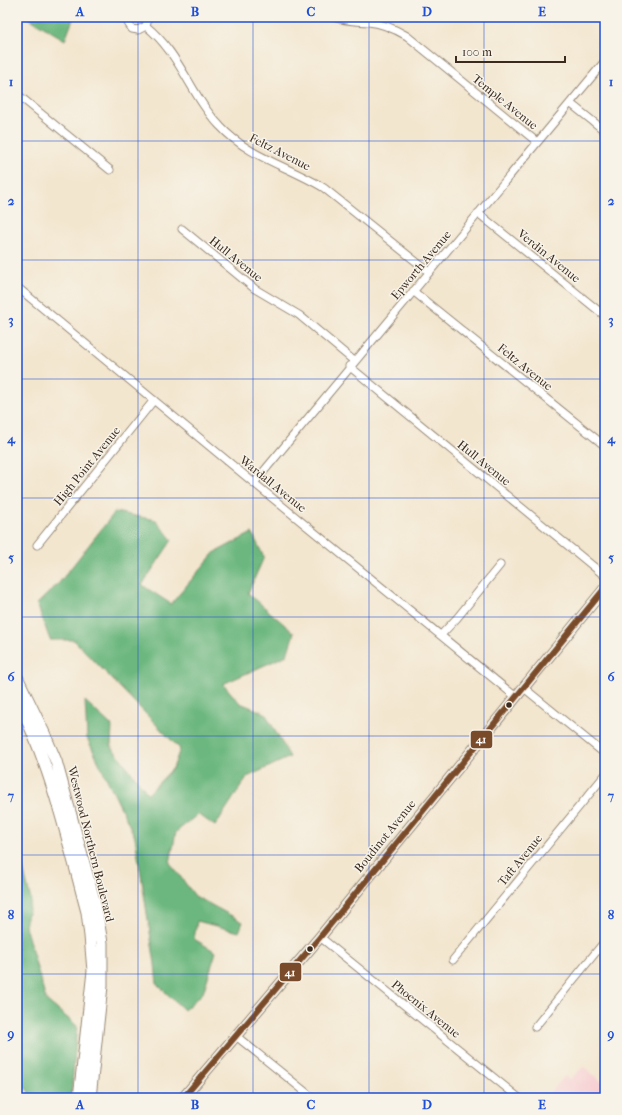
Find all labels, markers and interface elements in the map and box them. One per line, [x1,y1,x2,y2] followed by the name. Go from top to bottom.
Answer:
[75,4,85,19] text: A
[191,4,200,19] text: B
[307,4,316,19] text: C
[422,4,432,19] text: D
[538,4,546,19] text: E
[456,38,565,64] scale bar
[462,45,492,59] text: 100 m
[470,71,540,133] street label: Temple Avenue
[9,74,14,89] text: 1
[609,74,614,89] text: 1
[247,131,313,173] street label: Feltz Avenue
[8,193,15,208] text: 2
[608,193,615,208] text: 2
[514,226,583,286] street label: Verdin Avenue
[388,228,454,302] street label: Epworth Avenue
[207,233,265,285] street label: Hull Avenue
[8,312,14,328] text: 3
[608,312,614,328] text: 3
[495,341,555,393] street label: Feltz Avenue
[51,424,123,508] street label: High Point Avenue
[6,431,16,447] text: 4
[606,431,616,447] text: 4
[455,437,513,489] street label: Hull Avenue
[236,452,309,515] street label: Wardall Avenue
[8,550,14,565] text: 5
[608,550,614,565] text: 5
[7,669,15,684] text: 6
[607,669,615,684] text: 6
[504,700,514,710] unlabelled marker
[470,730,493,749] line badge: 41
[475,733,486,746] text: 41
[65,764,117,924] street label: Westwood Northern Boulevard
[7,788,15,803] text: 7
[607,788,615,803] text: 7
[352,797,419,875] street label: Boudinot Avenue
[495,831,545,889] street label: Taft Avenue
[8,907,15,922] text: 8
[608,907,615,922] text: 8
[305,944,315,954] unlabelled marker
[279,962,302,982] line badge: 41
[284,966,295,979] text: 41
[389,977,463,1041] street label: Phoenix Avenue
[7,1026,15,1042] text: 9
[607,1026,615,1042] text: 9
[75,1097,85,1112] text: A
[191,1097,200,1112] text: B
[307,1097,316,1112] text: C
[422,1097,432,1112] text: D
[538,1097,546,1112] text: E

